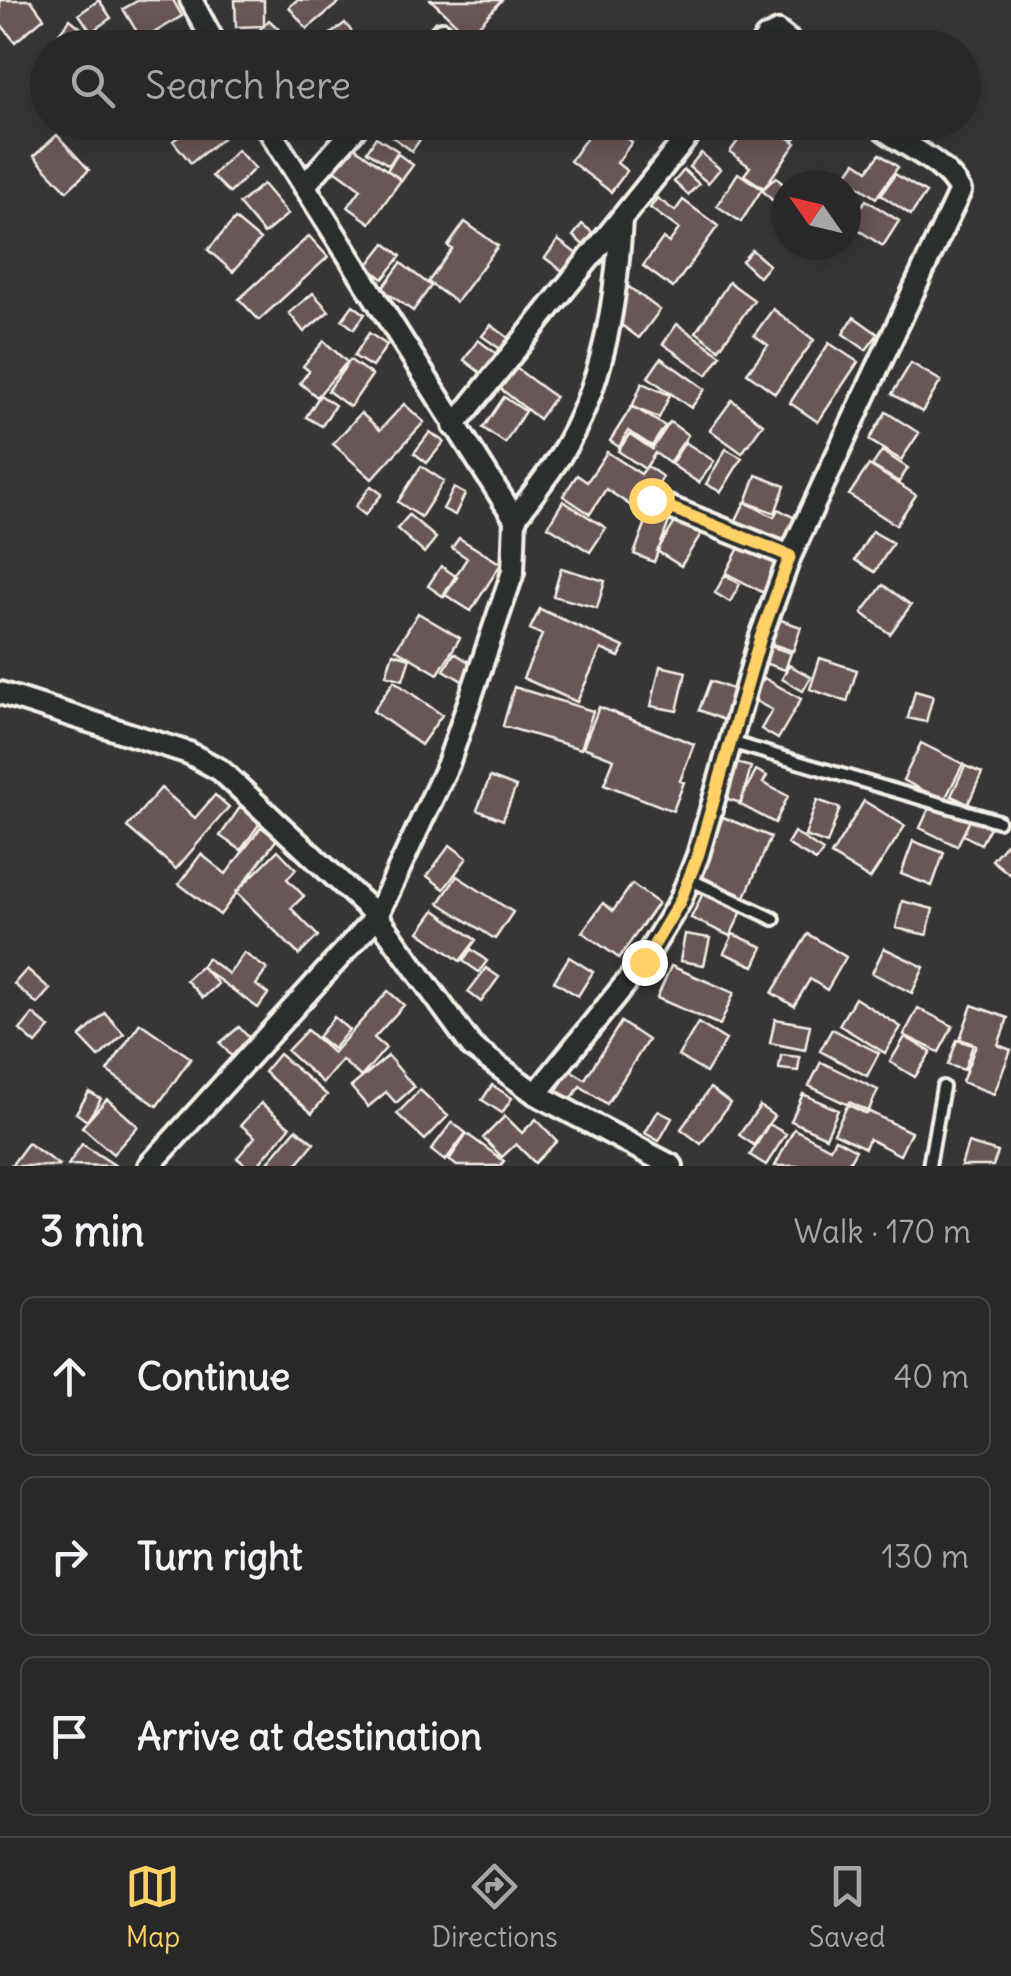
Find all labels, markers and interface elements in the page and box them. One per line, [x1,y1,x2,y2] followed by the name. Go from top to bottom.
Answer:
[30,30,981,140] search box
[65,58,120,113] icon: search
[145,62,351,109] text: Search here
[771,170,861,260] north arrow
[629,478,675,524] route start
[622,940,668,986] route end
[40,1205,144,1257] text: 3 min
[794,1211,971,1252] text: Walk · 170 m
[42,1349,97,1404] icon: ahead
[137,1353,290,1400] text: Continue
[894,1356,969,1397] text: 40 m
[42,1529,97,1584] icon: right
[137,1533,303,1580] text: Turn right
[881,1536,969,1577] text: 130 m
[42,1709,97,1764] icon: arrive
[137,1713,482,1760] text: Arrive at destination
[125,1859,180,1955] tab: Map
[431,1859,558,1955] tab: Directions
[809,1859,886,1955] tab: Saved

